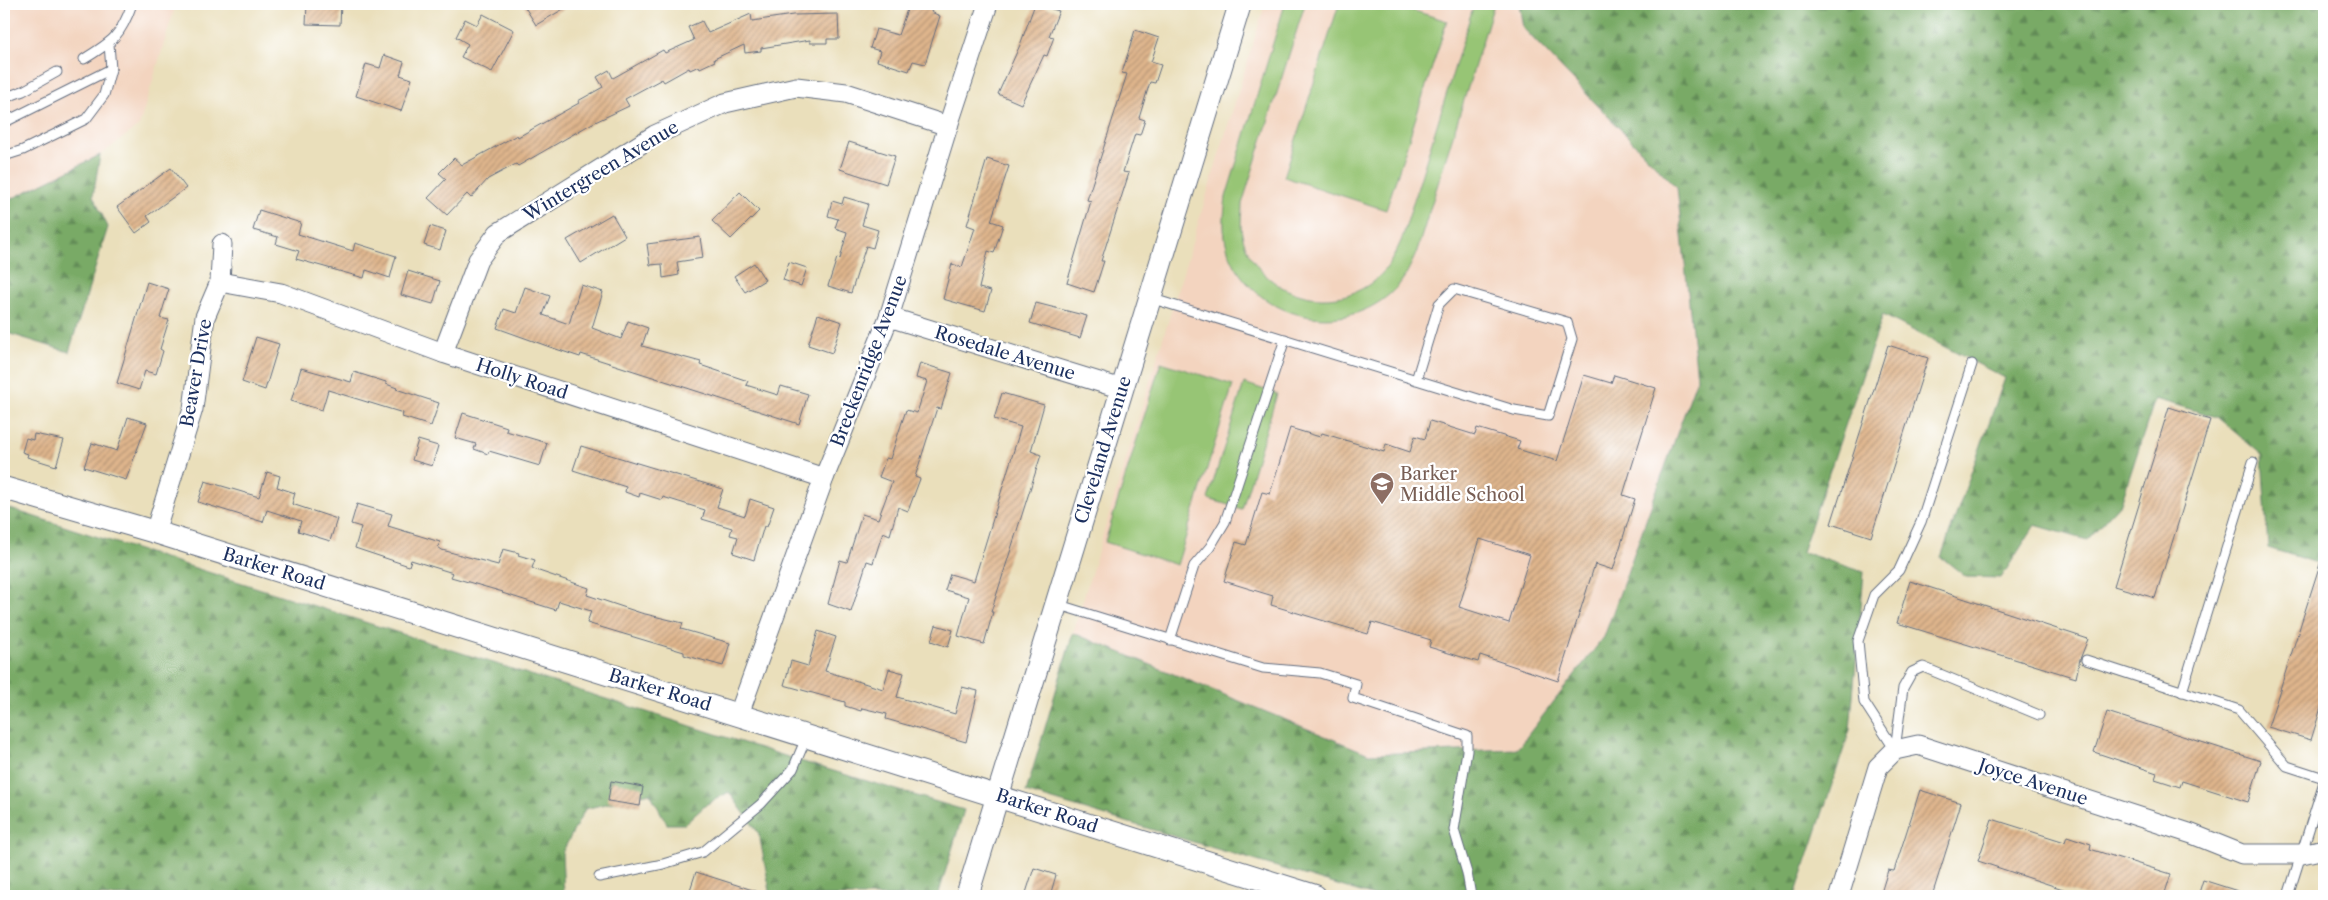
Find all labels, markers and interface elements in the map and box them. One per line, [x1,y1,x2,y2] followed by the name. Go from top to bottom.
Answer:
[519,116,682,226] street label: Wintergreen Avenue
[826,272,912,450] street label: Breckenridge Avenue
[176,317,216,429] street label: Beaver Drive
[932,321,1078,385] street label: Rosedale Avenue
[473,354,571,404] street label: Holly Road
[1070,373,1136,527] street label: Cleveland Avenue
[1400,463,1525,506] place label: Barker Middle School
[1369,471,1395,505] school or university icon: Barker Middle School
[220,543,328,595] street label: Barker Road
[606,664,714,716] street label: Barker Road
[1973,753,2090,810] street label: Joyce Avenue
[993,784,1101,838] street label: Barker Road

